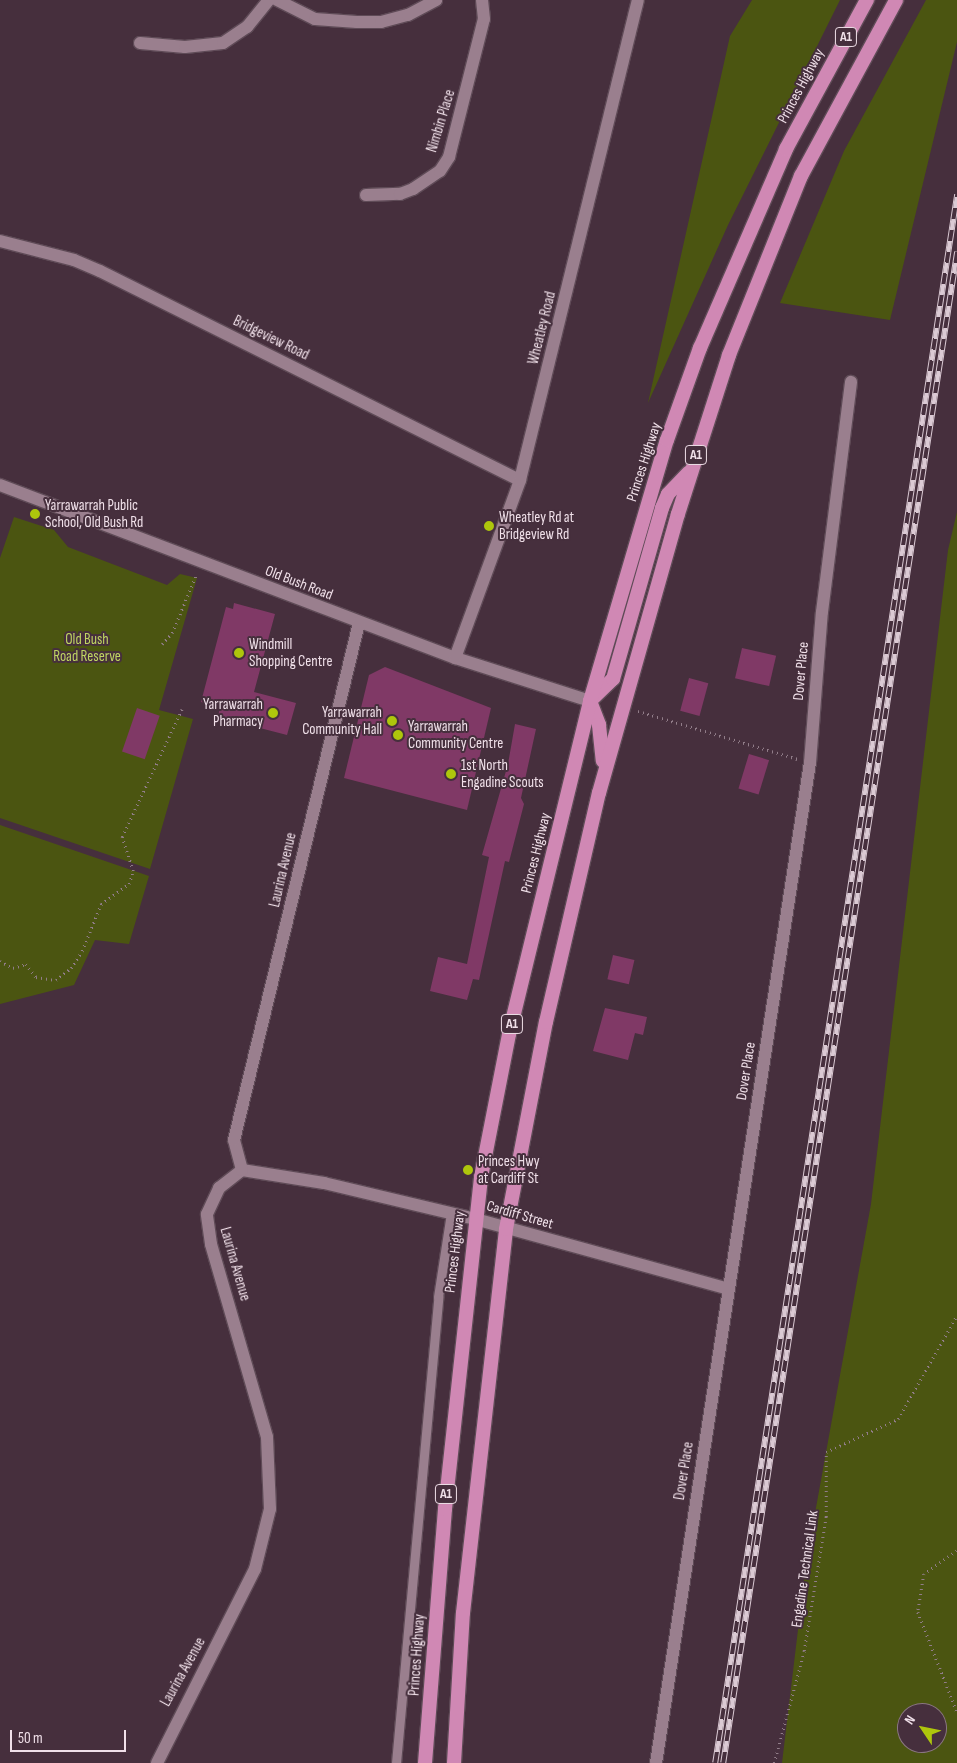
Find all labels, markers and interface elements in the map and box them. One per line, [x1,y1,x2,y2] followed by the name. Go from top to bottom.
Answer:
[835,26,857,48] road number: A1
[774,46,828,126] street label: Princes Highway
[423,87,459,155] street label: Nimbin Place
[524,290,560,366] street label: Wheatley Road
[230,312,312,364] street label: Bridgeview Road
[623,420,665,504] street label: Princes Highway
[685,444,707,466] road number: A1
[45,496,143,531] place label: Yarrawarrah Public School, Old Bush Rd
[29,508,41,520] marker: Yarrawarrah Public School, Old Bush Rd
[499,508,574,543] place label: Wheatley Rd at Bridgeview Rd
[483,520,495,532] marker: Wheatley Rd at Bridgeview Rd
[263,562,335,604] street label: Old Bush Road
[53,630,121,665] park label: Old Bush Road Reserve
[249,635,332,670] place label: Windmill Shopping Centre
[789,641,813,701] street label: Dover Place
[233,647,245,659] marker: Windmill Shopping Centre
[203,695,263,730] place label: Yarrawarrah Pharmacy
[302,703,382,738] place label: Yarrawarrah Community Hall
[267,707,279,719] marker: Yarrawarrah Pharmacy
[386,715,398,727] marker: Yarrawarrah Community Hall
[408,717,503,752] place label: Yarrawarrah Community Centre
[392,729,404,741] marker: Yarrawarrah Community Centre
[461,756,544,791] place label: 1st North Engadine Scouts
[445,768,457,780] marker: 1st North Engadine Scouts
[517,811,555,895] street label: Princes Highway
[266,831,300,909] street label: Laurina Avenue
[501,1012,523,1036] road number: A1
[733,1041,759,1101] street label: Dover Place
[478,1152,539,1187] place label: Princes Hwy at Cardiff St
[462,1164,474,1176] marker: Princes Hwy at Cardiff St
[485,1197,555,1233] street label: Cardiff Street
[441,1210,469,1294] street label: Princes Highway
[216,1225,254,1303] street label: Laurina Avenue
[671,1441,697,1501] street label: Dover Place
[435,1482,457,1506] road number: A1
[788,1509,822,1629] street label: Engadine Technical Link
[405,1613,429,1697] street label: Princes Highway
[157,1634,209,1710] street label: Laurina Avenue
[897,1703,947,1753] north arrow
[901,1712,919,1728] text: N
[12,1720,129,1752] scale bar
[18,1729,43,1748] text: 50 m

